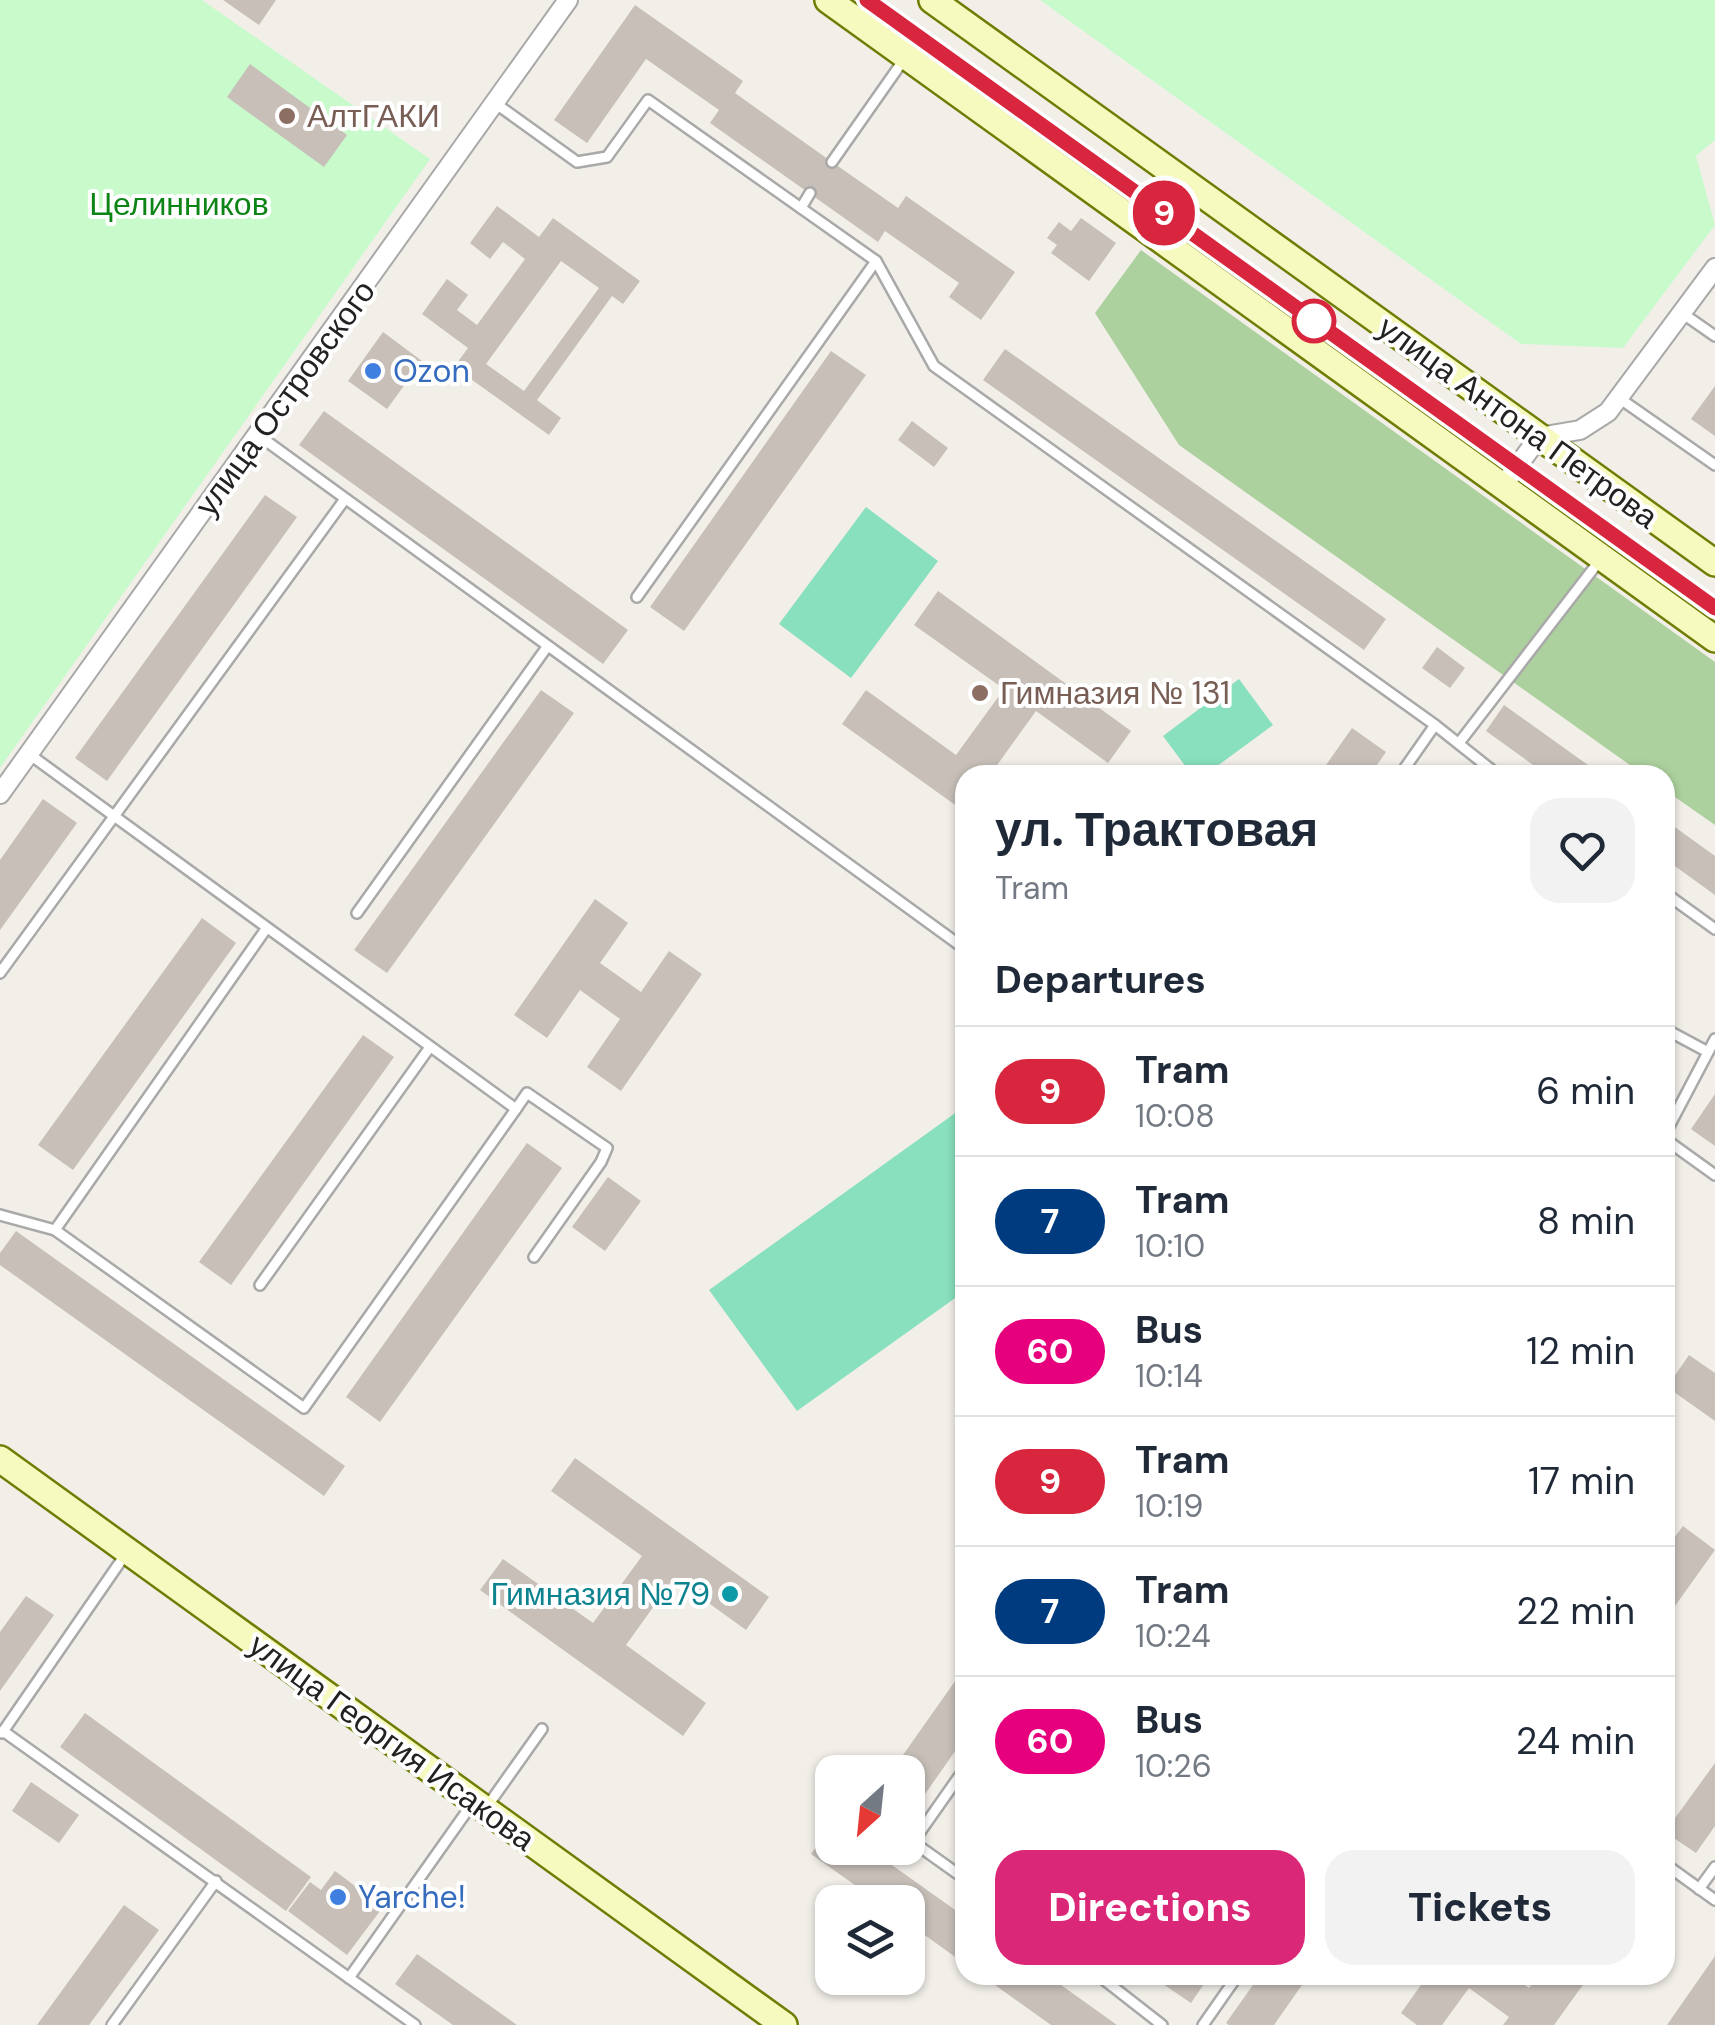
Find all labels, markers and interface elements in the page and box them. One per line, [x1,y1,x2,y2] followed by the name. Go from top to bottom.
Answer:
[307,95,440,137] place label: АлтГАКИ
[276,105,298,127] marker: АлтГАКИ
[1132,180,1196,246] line badge: 9
[89,183,269,225] park label: Целинников
[1153,190,1175,236] text: 9
[185,272,385,524] street label: улица Островского
[1293,300,1335,342] unlabelled marker
[1370,306,1666,538] street label: улица Антона Петрова
[393,350,470,392] place label: Ozon
[362,360,384,382] marker: Ozon
[1000,672,1230,714] place label: Гимназия № 131
[969,682,991,704] marker: Гимназия № 131
[995,798,1318,861] text: ул. Трактовая
[1530,798,1635,903] button: heart
[995,867,1069,909] text: Tram
[995,955,1206,1005] text: Departures
[1135,1045,1229,1095] text: Tram
[1536,1066,1635,1116] text: 6 min
[1039,1068,1061,1114] text: 9
[1135,1095,1215,1137] text: 10:08
[1135,1175,1229,1225] text: Tram
[1537,1196,1635,1246] text: 8 min
[1041,1198,1059,1244] text: 7
[1135,1225,1205,1267] text: 10:10
[1135,1305,1203,1355] text: Bus
[1526,1326,1635,1376] text: 12 min
[1027,1328,1073,1374] text: 60
[1135,1355,1203,1397] text: 10:14
[1135,1435,1229,1485] text: Tram
[1528,1456,1635,1506] text: 17 min
[1039,1458,1061,1504] text: 9
[1135,1485,1203,1527] text: 10:19
[1135,1565,1229,1615] text: Tram
[490,1573,710,1615] place label: Гимназия №79
[719,1583,741,1605] marker: Гимназия №79
[1516,1586,1635,1636] text: 22 min
[1041,1588,1059,1634] text: 7
[1135,1615,1211,1657] text: 10:24
[241,1624,544,1860] street label: улица Георгия Исакова
[1135,1695,1203,1745] text: Bus
[1516,1716,1635,1766] text: 24 min
[1027,1718,1073,1764] text: 60
[1135,1745,1212,1787] text: 10:26
[815,1755,925,1865] north arrow
[815,1755,925,1995] map controls
[995,1850,1305,1965] button: Directions
[1325,1850,1635,1965] button: Tickets
[358,1876,466,1918] place label: Yarche!
[815,1885,925,1995] button: layers
[327,1886,349,1908] marker: Yarche!

